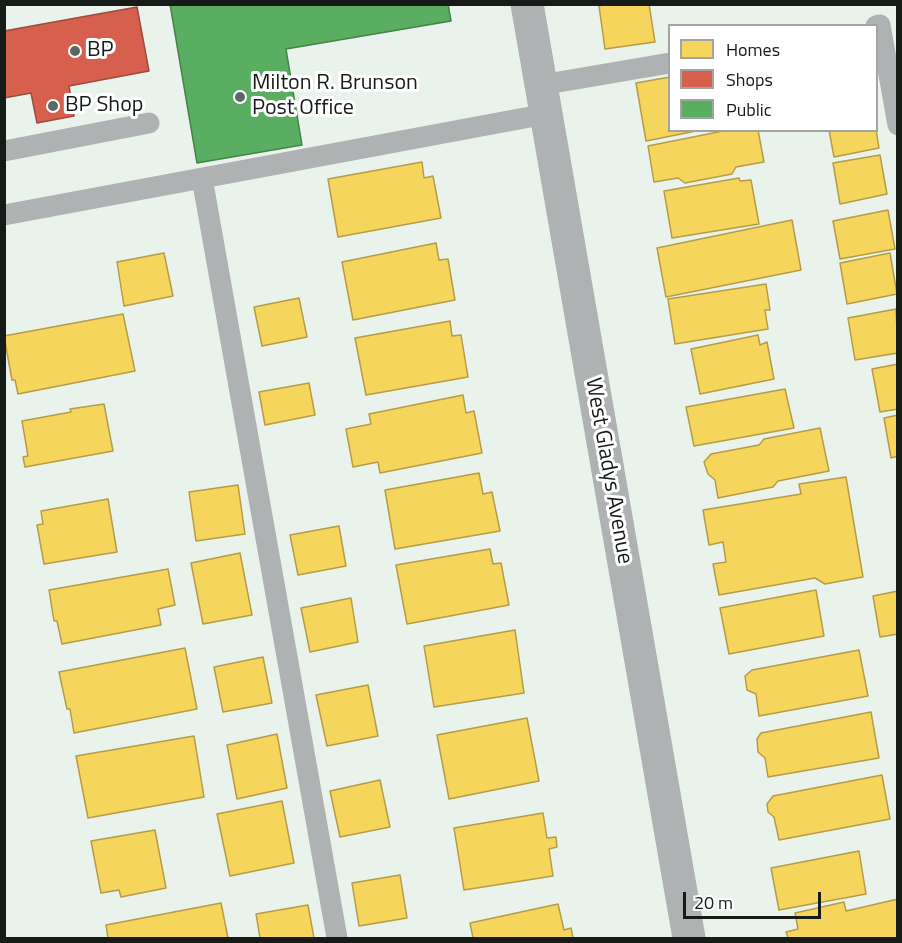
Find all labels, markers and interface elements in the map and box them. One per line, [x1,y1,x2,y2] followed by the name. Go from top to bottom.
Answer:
[668,24,878,132] legend
[726,36,780,63] text: Homes
[87,38,114,64] place label: BP
[68,44,82,58] marker: BP
[726,66,773,93] text: Shops
[252,71,418,122] place label: Milton R. Brunson Post Office
[233,90,247,104] marker: Milton R. Brunson Post Office
[65,93,143,119] place label: BP Shop
[726,96,772,123] text: Public
[46,99,60,113] marker: BP Shop
[579,376,637,566] street label: West Gladys Avenue
[686,880,824,918] scale bar
[694,889,733,916] text: 20 m

